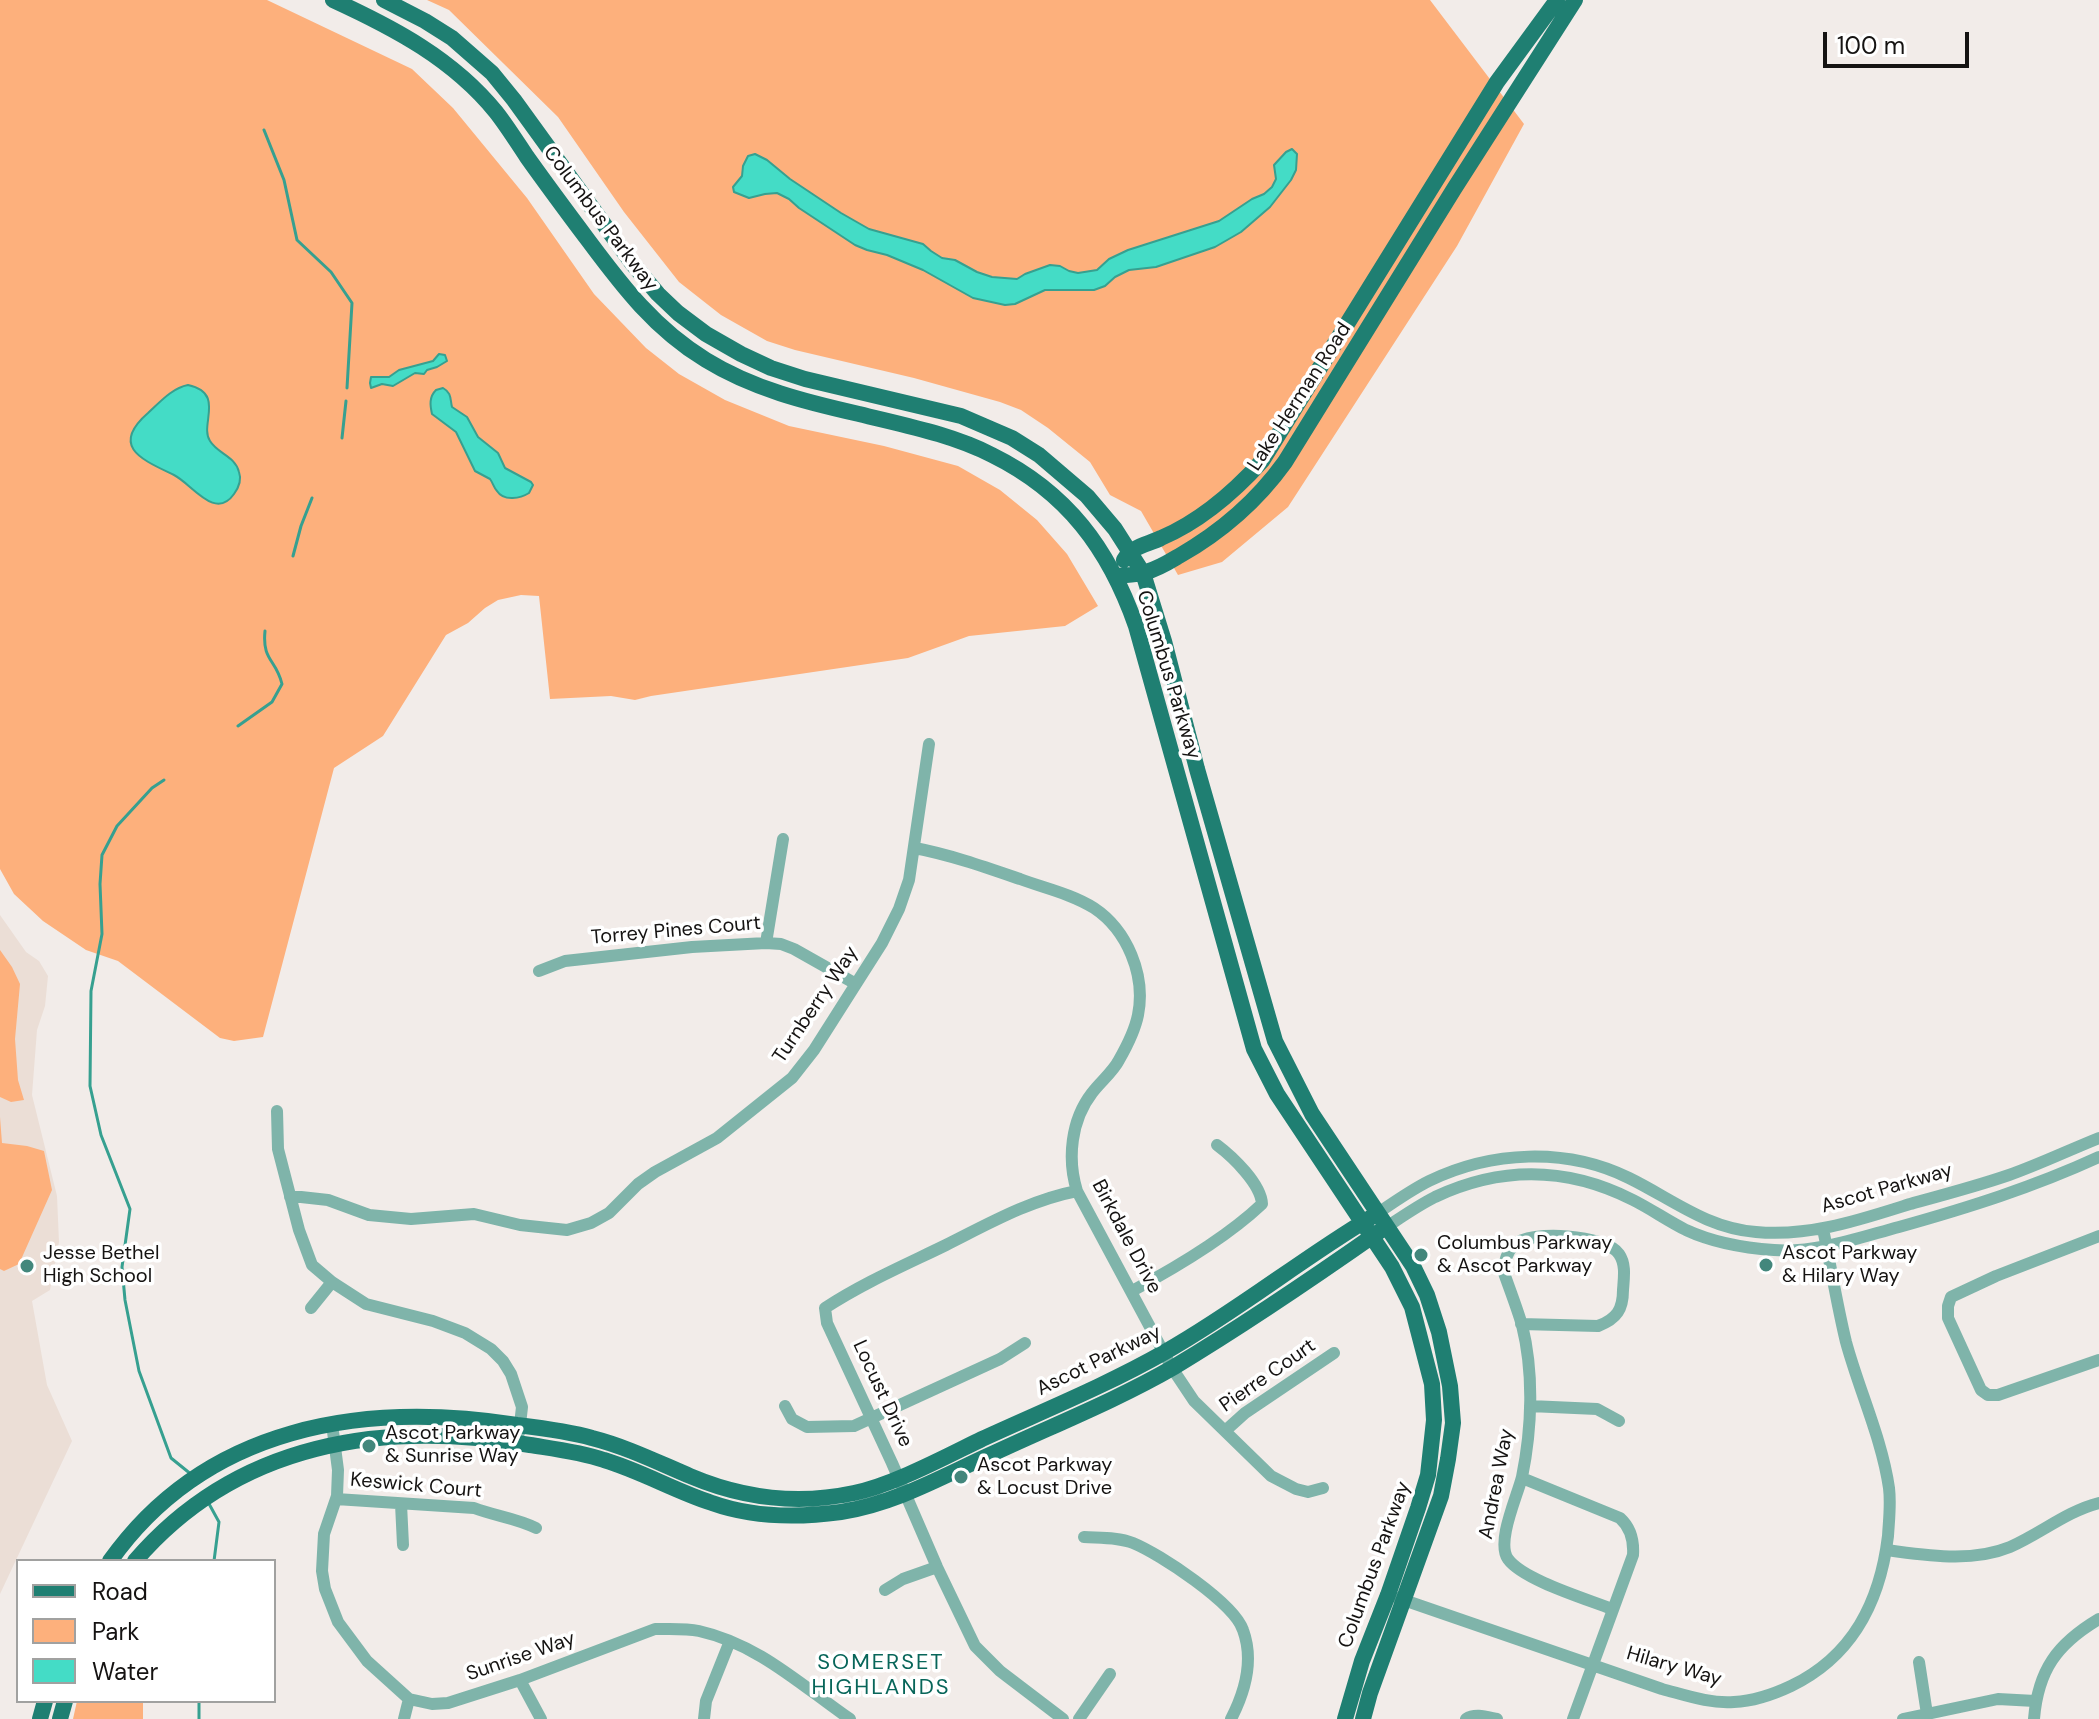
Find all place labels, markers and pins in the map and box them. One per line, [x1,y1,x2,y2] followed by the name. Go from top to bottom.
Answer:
[1437,1232,1612,1279] place label: Columbus Parkway & Ascot Parkway
[43,1242,159,1289] place label: Jesse Bethel High School
[1782,1242,1917,1289] place label: Ascot Parkway & Hilary Way
[1412,1246,1430,1264] marker: Columbus Parkway & Ascot Parkway
[1757,1256,1775,1274] marker: Ascot Parkway & Hilary Way
[18,1257,36,1275] marker: Jesse Bethel High School
[385,1422,520,1469] place label: Ascot Parkway & Sunrise Way
[360,1437,378,1455] marker: Ascot Parkway & Sunrise Way
[977,1454,1112,1501] place label: Ascot Parkway & Locust Drive
[952,1468,970,1486] marker: Ascot Parkway & Locust Drive

